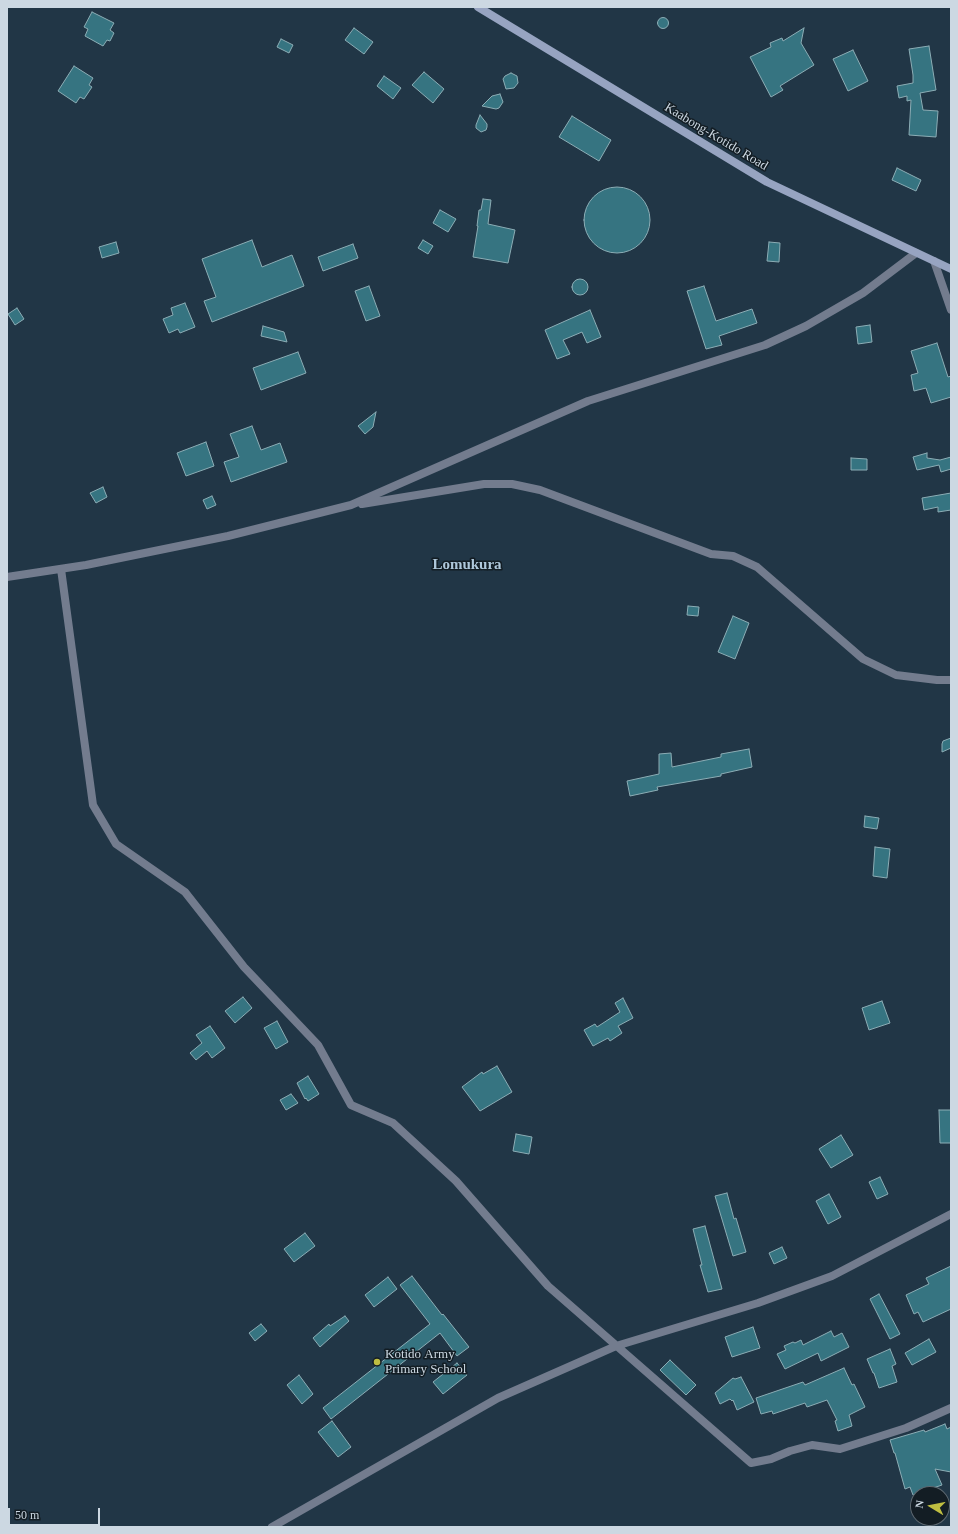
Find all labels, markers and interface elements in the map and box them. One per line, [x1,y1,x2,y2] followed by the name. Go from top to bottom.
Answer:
[661,100,771,174] street label: Kaabong-Kotido Road
[432,556,502,574] district label: Lomukura
[385,1347,466,1378] place label: Kotido Army Primary School
[372,1357,382,1367] marker: Kotido Army Primary School
[910,1486,950,1526] north arrow
[913,1499,926,1509] text: N
[10,1500,102,1526] scale bar
[15,1508,39,1522] text: 50 m

